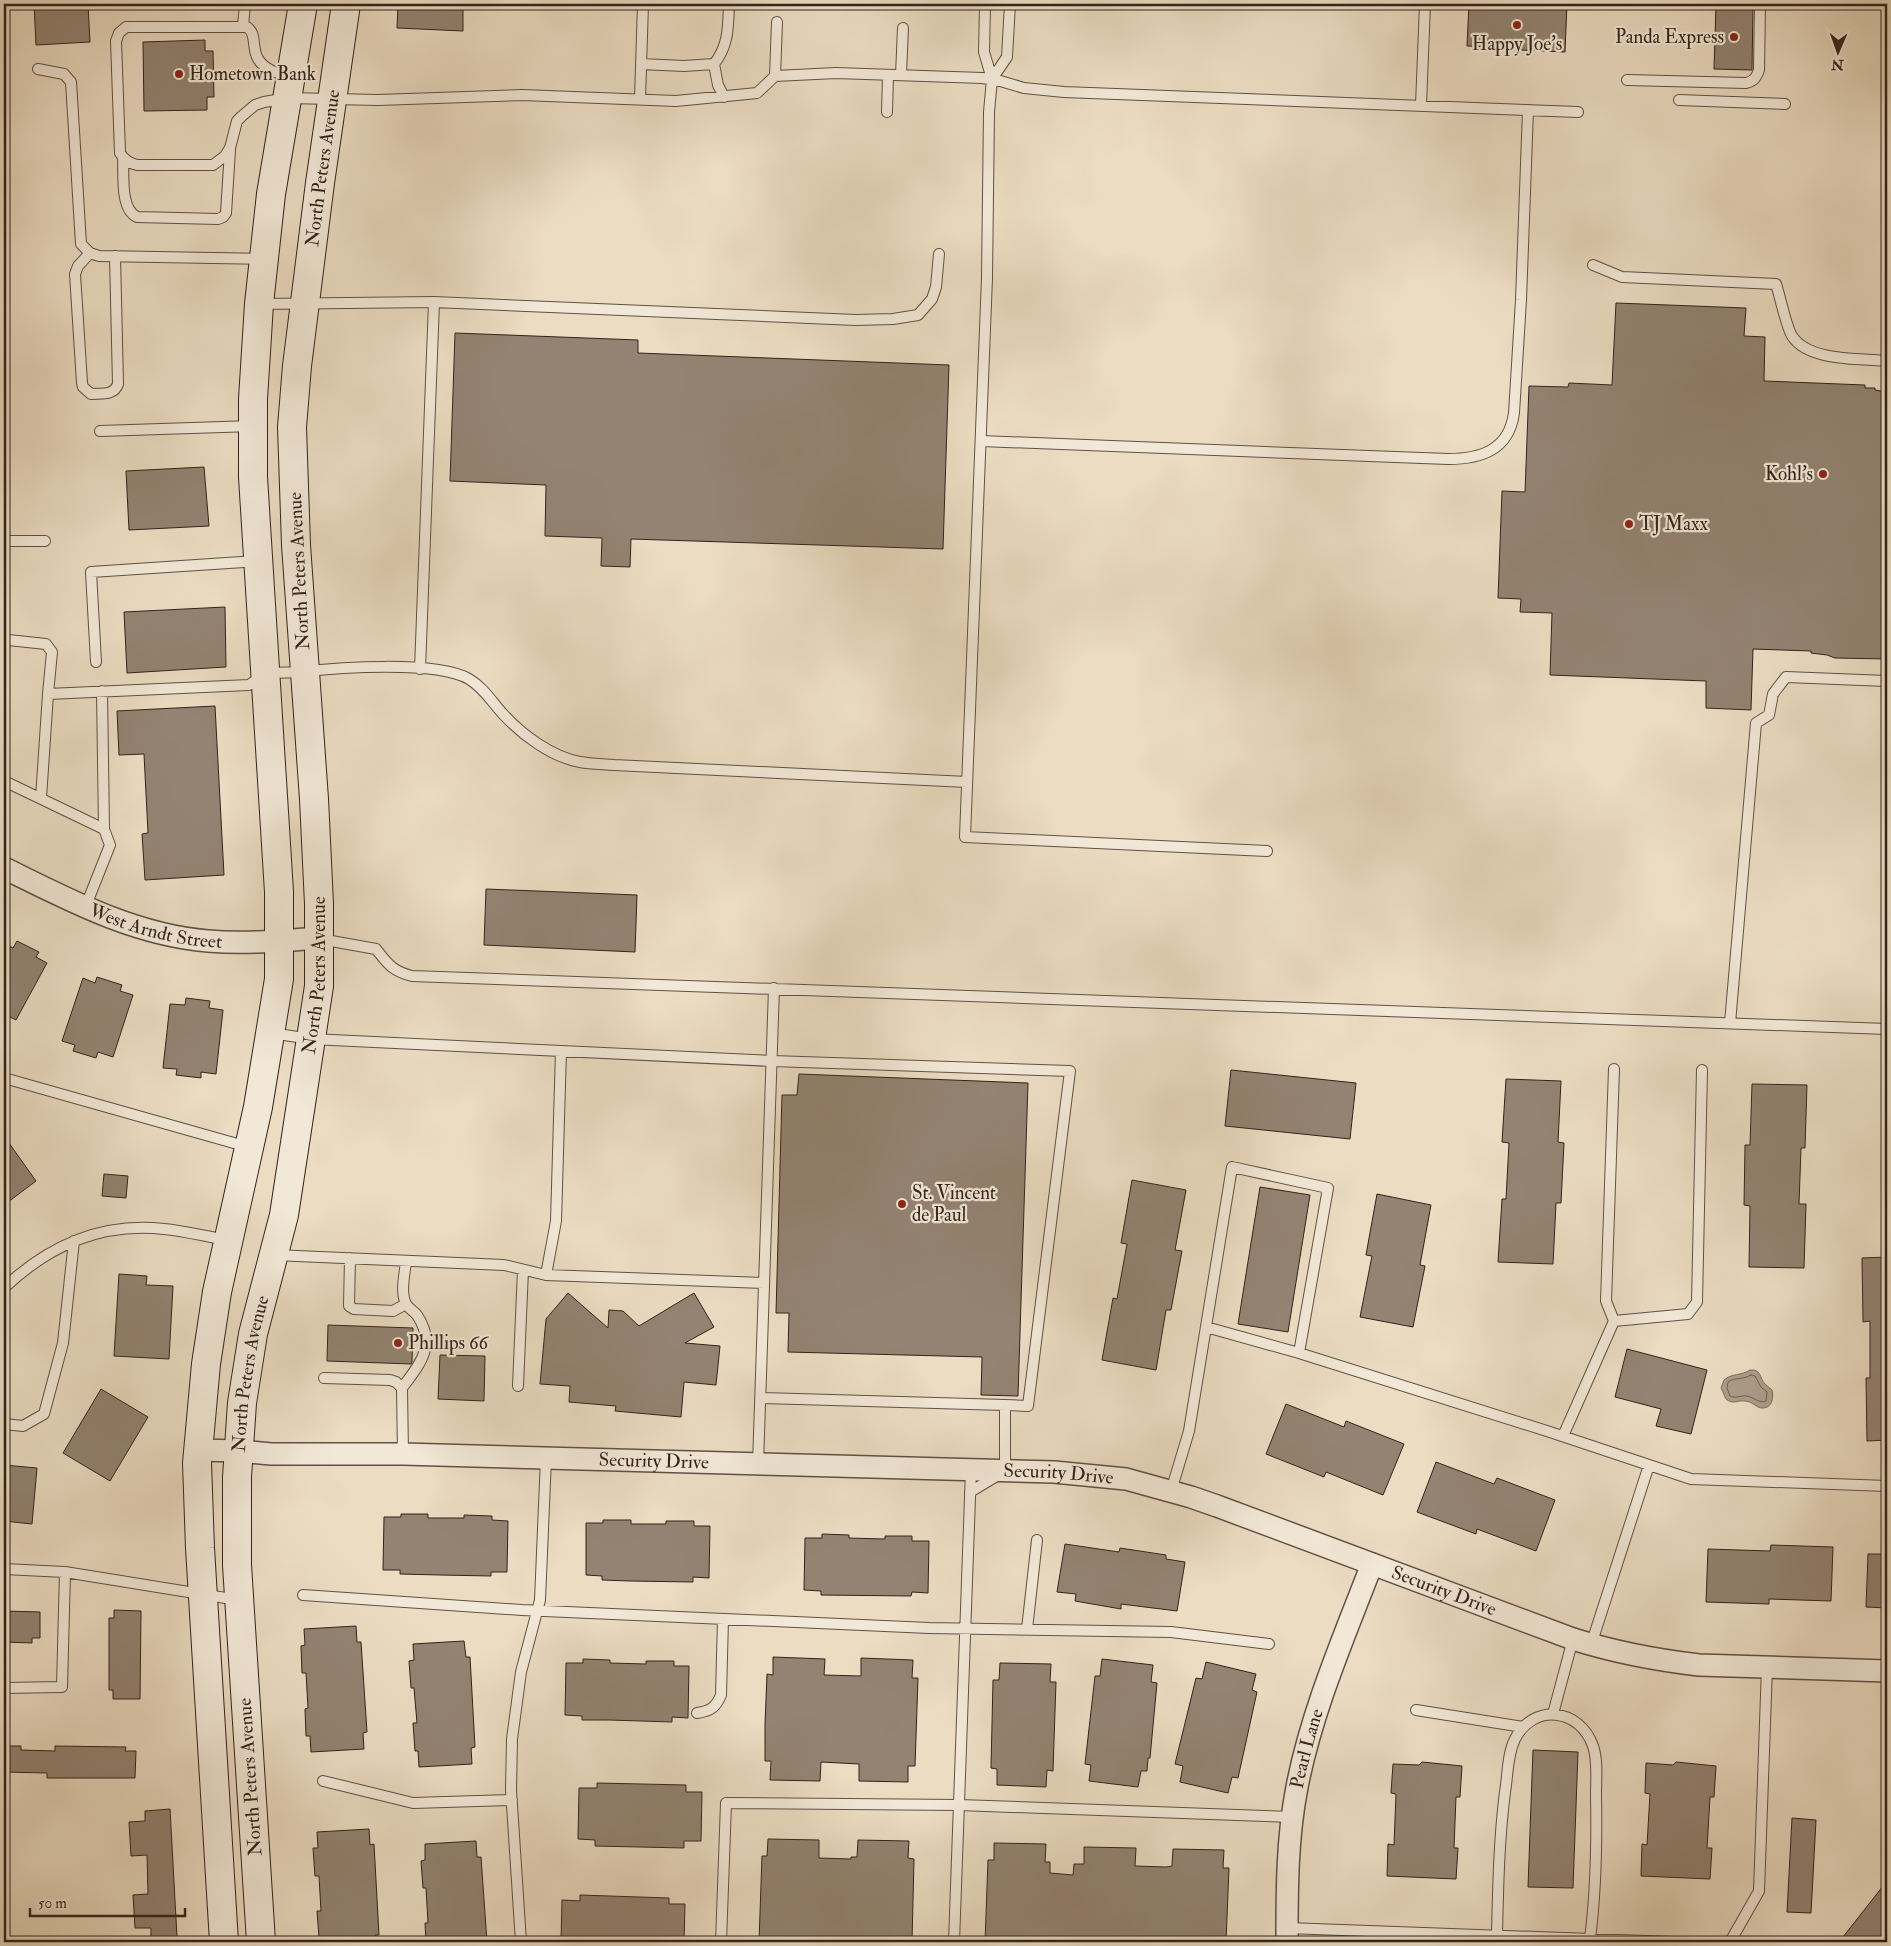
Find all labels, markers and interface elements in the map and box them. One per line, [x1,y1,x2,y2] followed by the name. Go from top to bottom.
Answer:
[1511,19,1523,31] marker: Happy Joe's
[1615,25,1724,50] place label: Panda Express
[1814,28,1864,78] north arrow
[1728,31,1740,43] marker: Panda Express
[1472,32,1562,57] place label: Happy Joe's
[1831,56,1845,73] text: N
[189,62,316,86] place label: Hometown Bank
[173,68,185,80] marker: Hometown Bank
[300,88,345,248] street label: North Peters Avenue
[1765,462,1813,486] place label: Kohl's
[1817,468,1829,480] marker: Kohl's
[283,491,315,651] street label: North Peters Avenue
[1639,512,1708,536] place label: TJ Maxx
[1623,518,1635,530] marker: TJ Maxx
[297,896,331,1056] street label: North Peters Avenue
[85,898,223,954] street label: West Arndt Street
[912,1181,996,1227] place label: St. Vincent de Paul
[896,1198,908,1210] marker: St. Vincent de Paul
[227,1293,275,1453] street label: North Peters Avenue
[408,1331,490,1356] place label: Phillips 66
[392,1337,404,1349] marker: Phillips 66
[598,1447,709,1474] street label: Security Drive
[1003,1459,1115,1490] street label: Security Drive
[1388,1560,1500,1621] street label: Security Drive
[233,1697,267,1857] street label: North Peters Avenue
[1285,1706,1329,1791] street label: Pearl Lane
[30,1886,185,1918] scale bar
[38,1894,67,1913] text: 50 m

